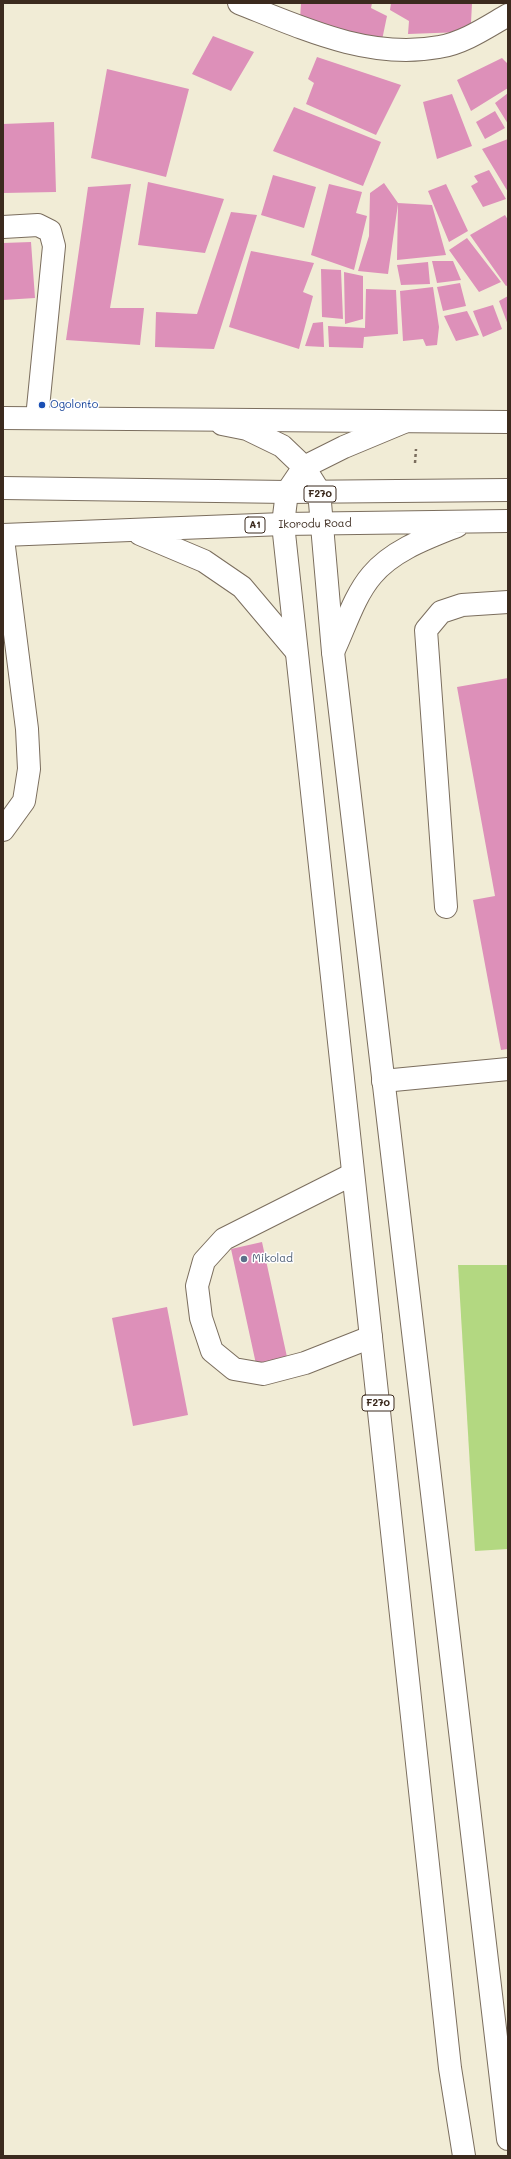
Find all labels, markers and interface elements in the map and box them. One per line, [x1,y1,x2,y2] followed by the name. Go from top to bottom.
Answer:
[50,398,98,412] place label: Ogolonto
[37,400,47,410] marker: Ogolonto
[304,486,336,502] road number: F270
[245,517,265,533] road number: A1
[278,517,352,531] street label: Ikorodu Road
[252,1252,293,1266] place label: Mikolad
[239,1254,249,1264] marker: Mikolad
[362,1395,394,1411] road number: F270

